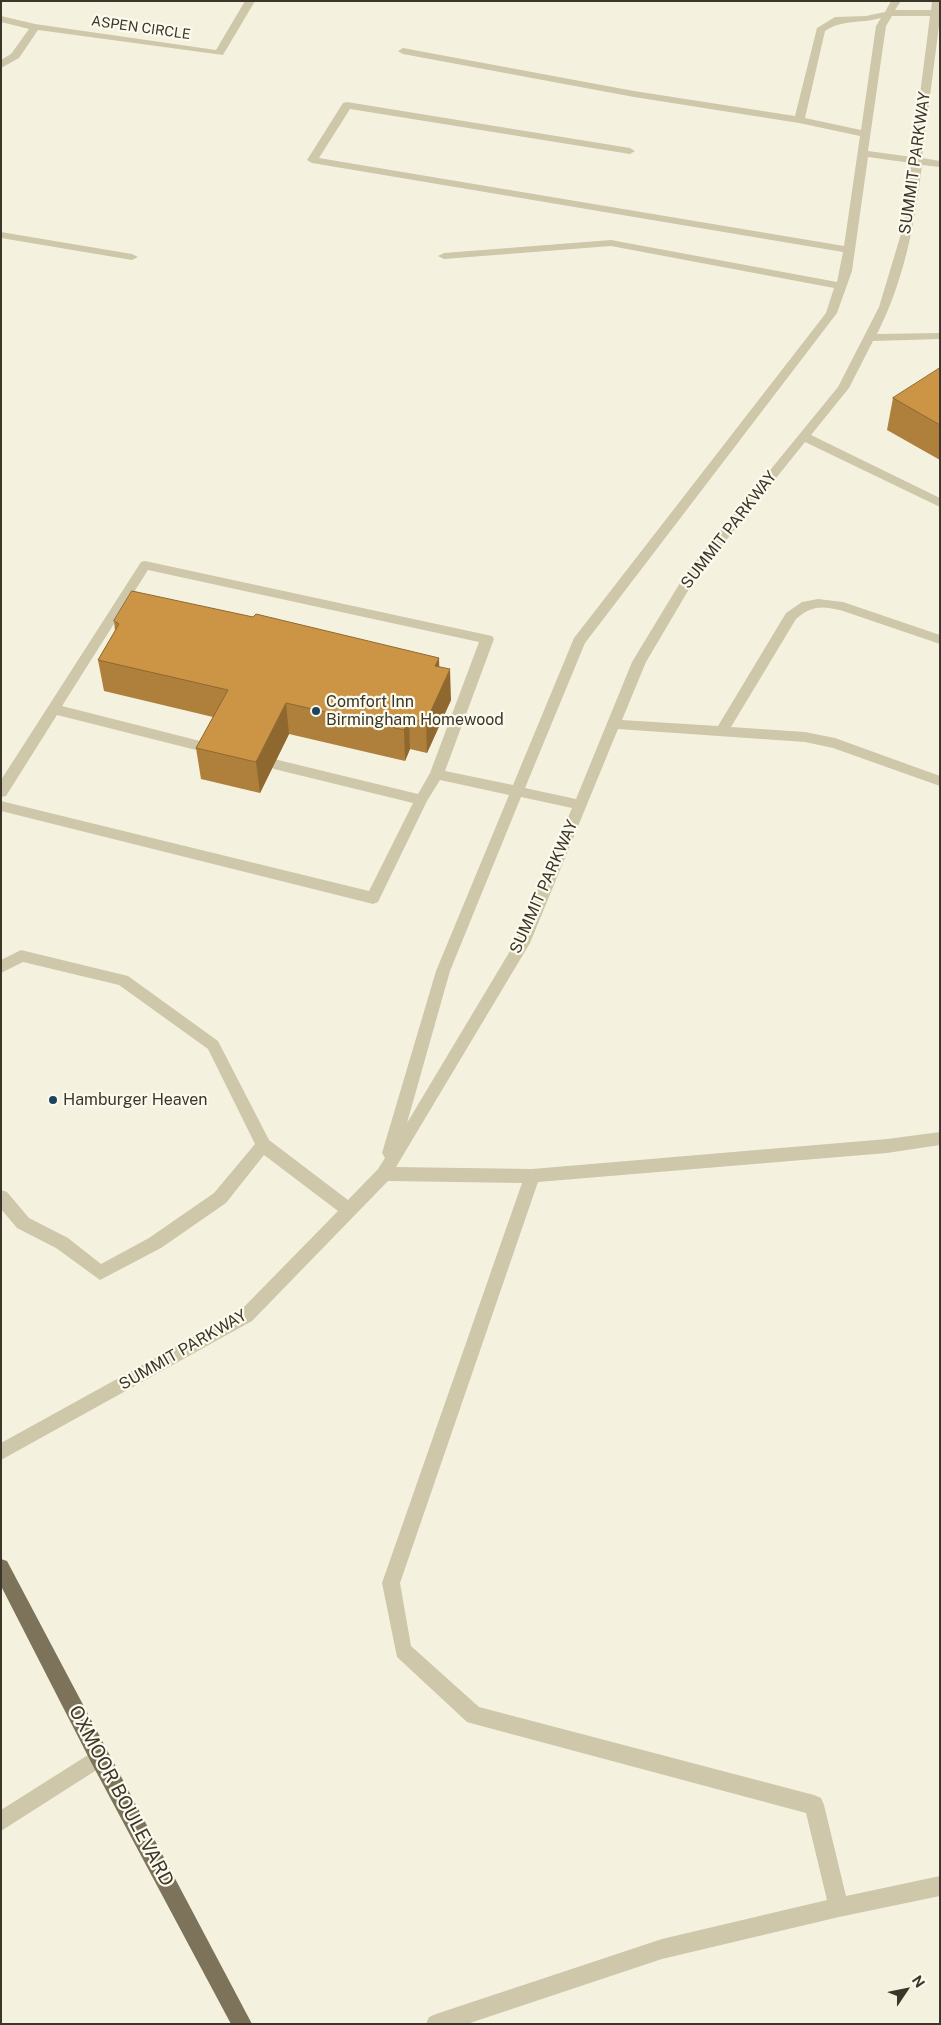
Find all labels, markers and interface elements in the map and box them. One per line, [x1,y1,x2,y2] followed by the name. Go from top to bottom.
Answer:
[90,13,192,43] street label: ASPEN CIRCLE
[895,90,935,236] street label: SUMMIT PARKWAY
[677,467,781,593] street label: SUMMIT PARKWAY
[326,692,504,730] place label: Comfort Inn Birmingham Homewood
[310,705,322,717] marker: Comfort Inn Birmingham Homewood
[506,817,582,957] street label: SUMMIT PARKWAY
[63,1090,208,1110] place label: Hamburger Heaven
[47,1094,59,1106] marker: Hamburger Heaven
[116,1306,250,1394] street label: SUMMIT PARKWAY
[64,1702,178,1890] street label: OXMOOR BOULEVARD
[881,1965,931,2015] north arrow
[909,1973,928,1991] text: N

